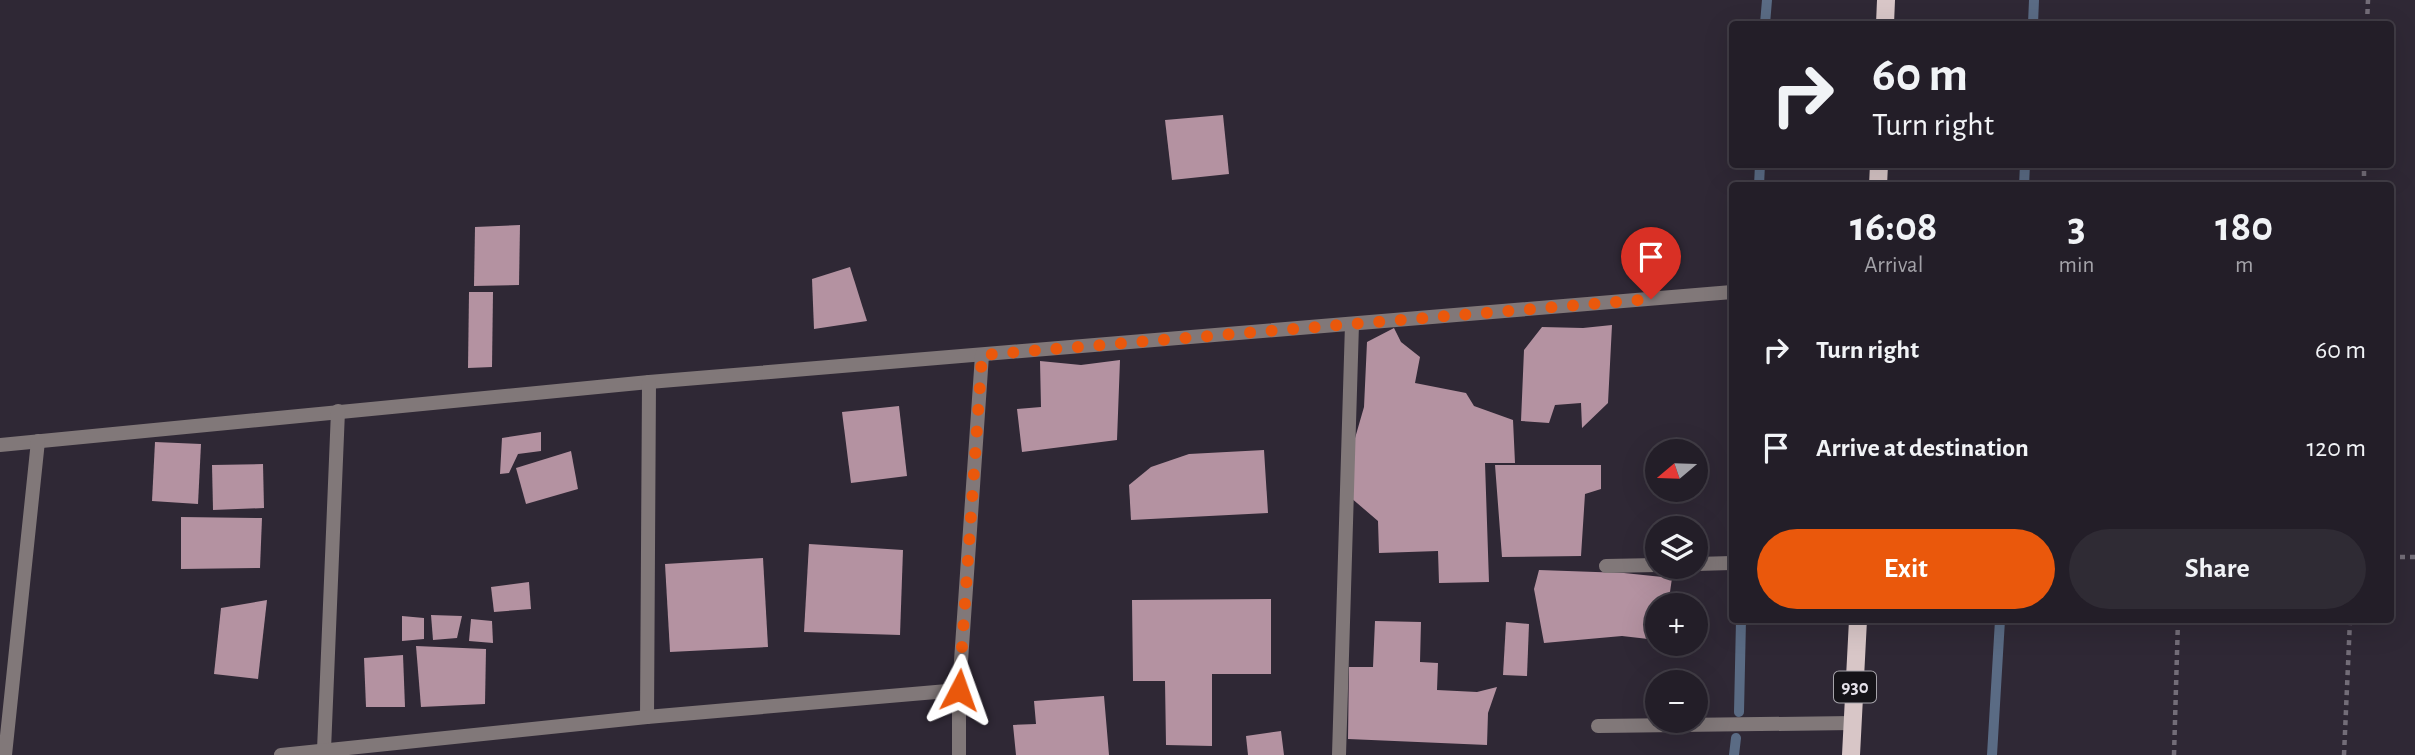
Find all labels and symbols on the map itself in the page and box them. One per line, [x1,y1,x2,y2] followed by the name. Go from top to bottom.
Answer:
[1621,227,1681,299] pin
[1645,439,1708,502] north arrow
[922,653,996,727] position arrow
[1834,672,1876,702] road number: 930

